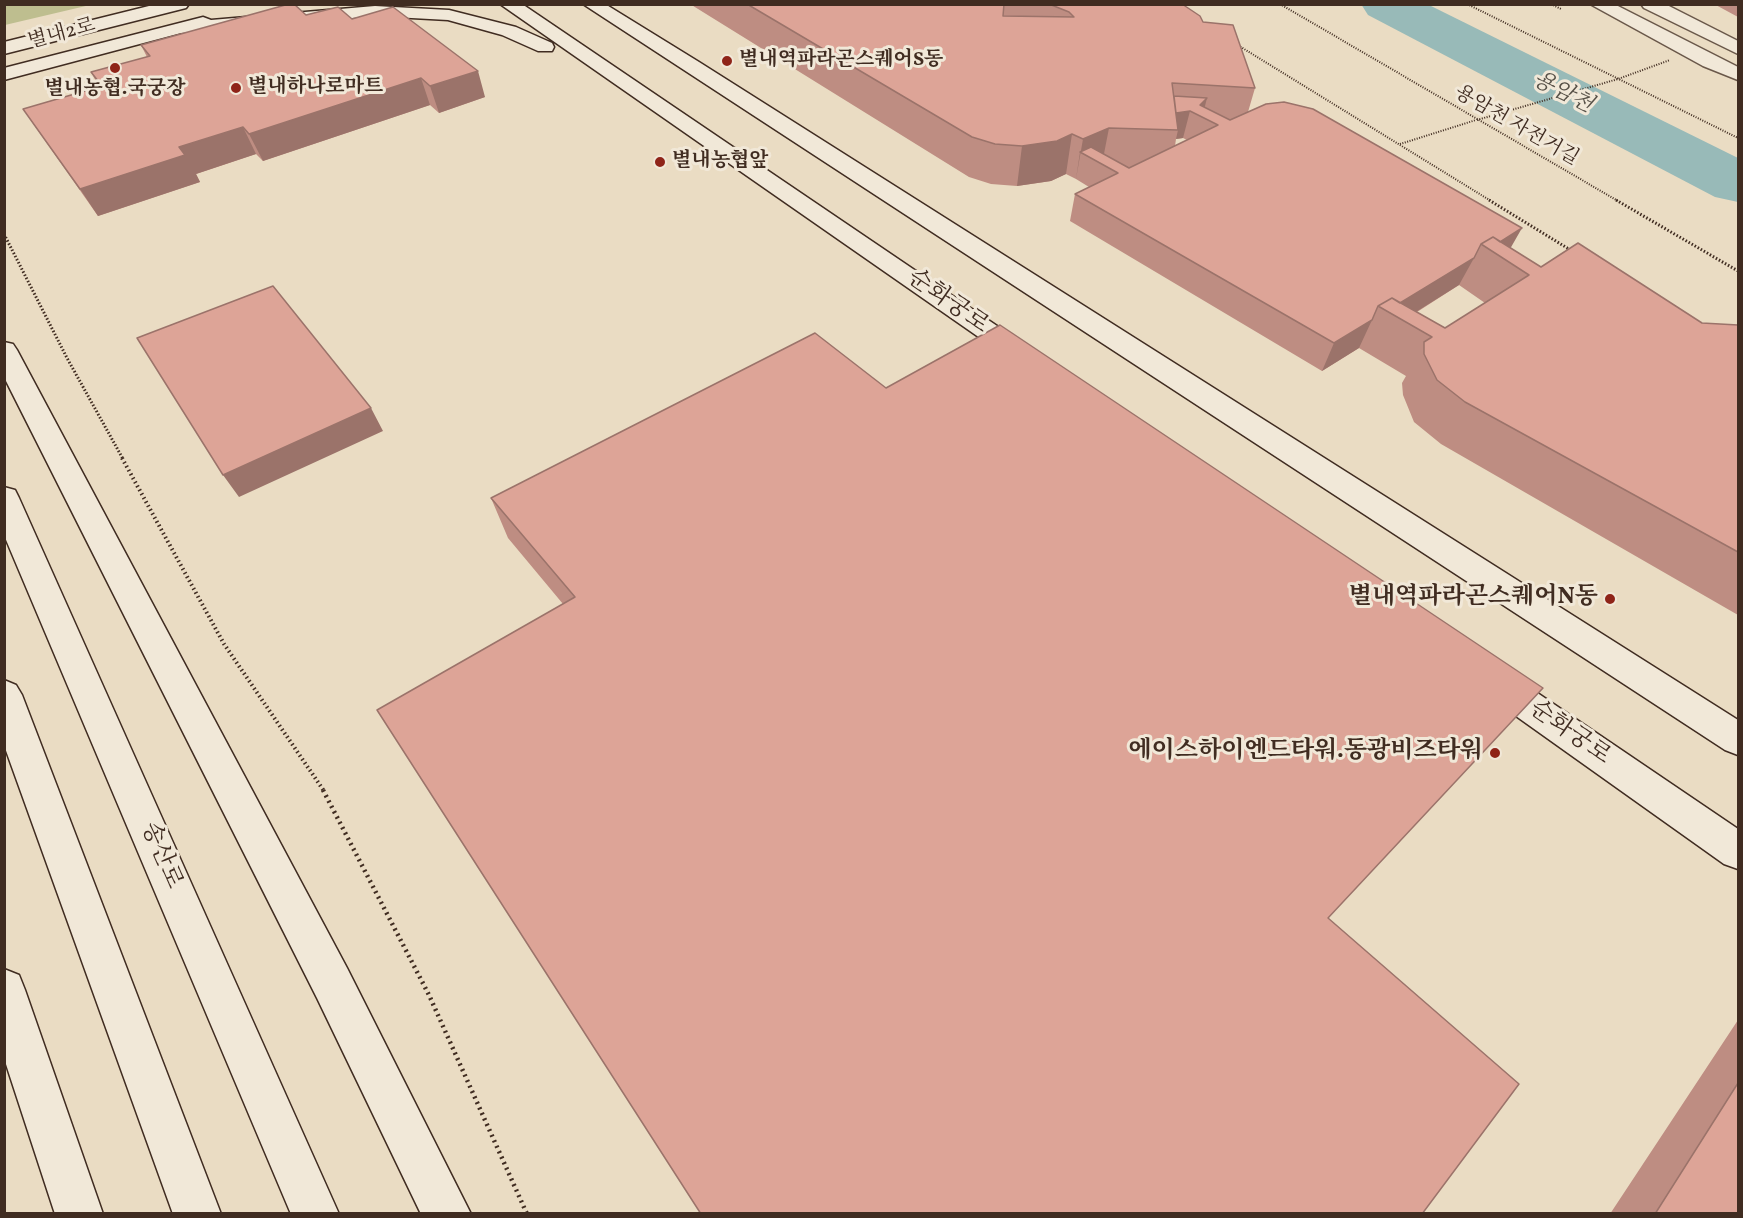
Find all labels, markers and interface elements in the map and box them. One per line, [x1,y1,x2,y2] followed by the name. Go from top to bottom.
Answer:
[26,15,98,55] street label: 별내2로
[739,49,943,73] place label: 별내역파라곤스퀘어S동
[720,54,734,68] marker: 별내역파라곤스퀘어S동
[108,61,122,75] marker: 별내농협.국궁장
[1528,68,1596,120] water label: 용암천
[248,76,383,100] place label: 별내하나로마트
[45,78,185,102] place label: 별내농협.국궁장
[229,81,243,95] marker: 별내하나로마트
[1450,82,1582,172] street label: 용암천 자전거길
[672,150,769,174] place label: 별내농협앞
[653,155,667,169] marker: 별내농협앞
[901,265,993,341] street label: 순화궁로
[1349,585,1598,613] place label: 별내역파라곤스퀘어N동
[1603,592,1617,606] marker: 별내역파라곤스퀘어N동
[1523,696,1615,772] street label: 순화궁로
[1128,739,1483,767] place label: 에이스하이엔드타워.동광비즈타워
[1488,746,1502,760] marker: 에이스하이엔드타워.동광비즈타워
[133,818,187,894] street label: 송산로

